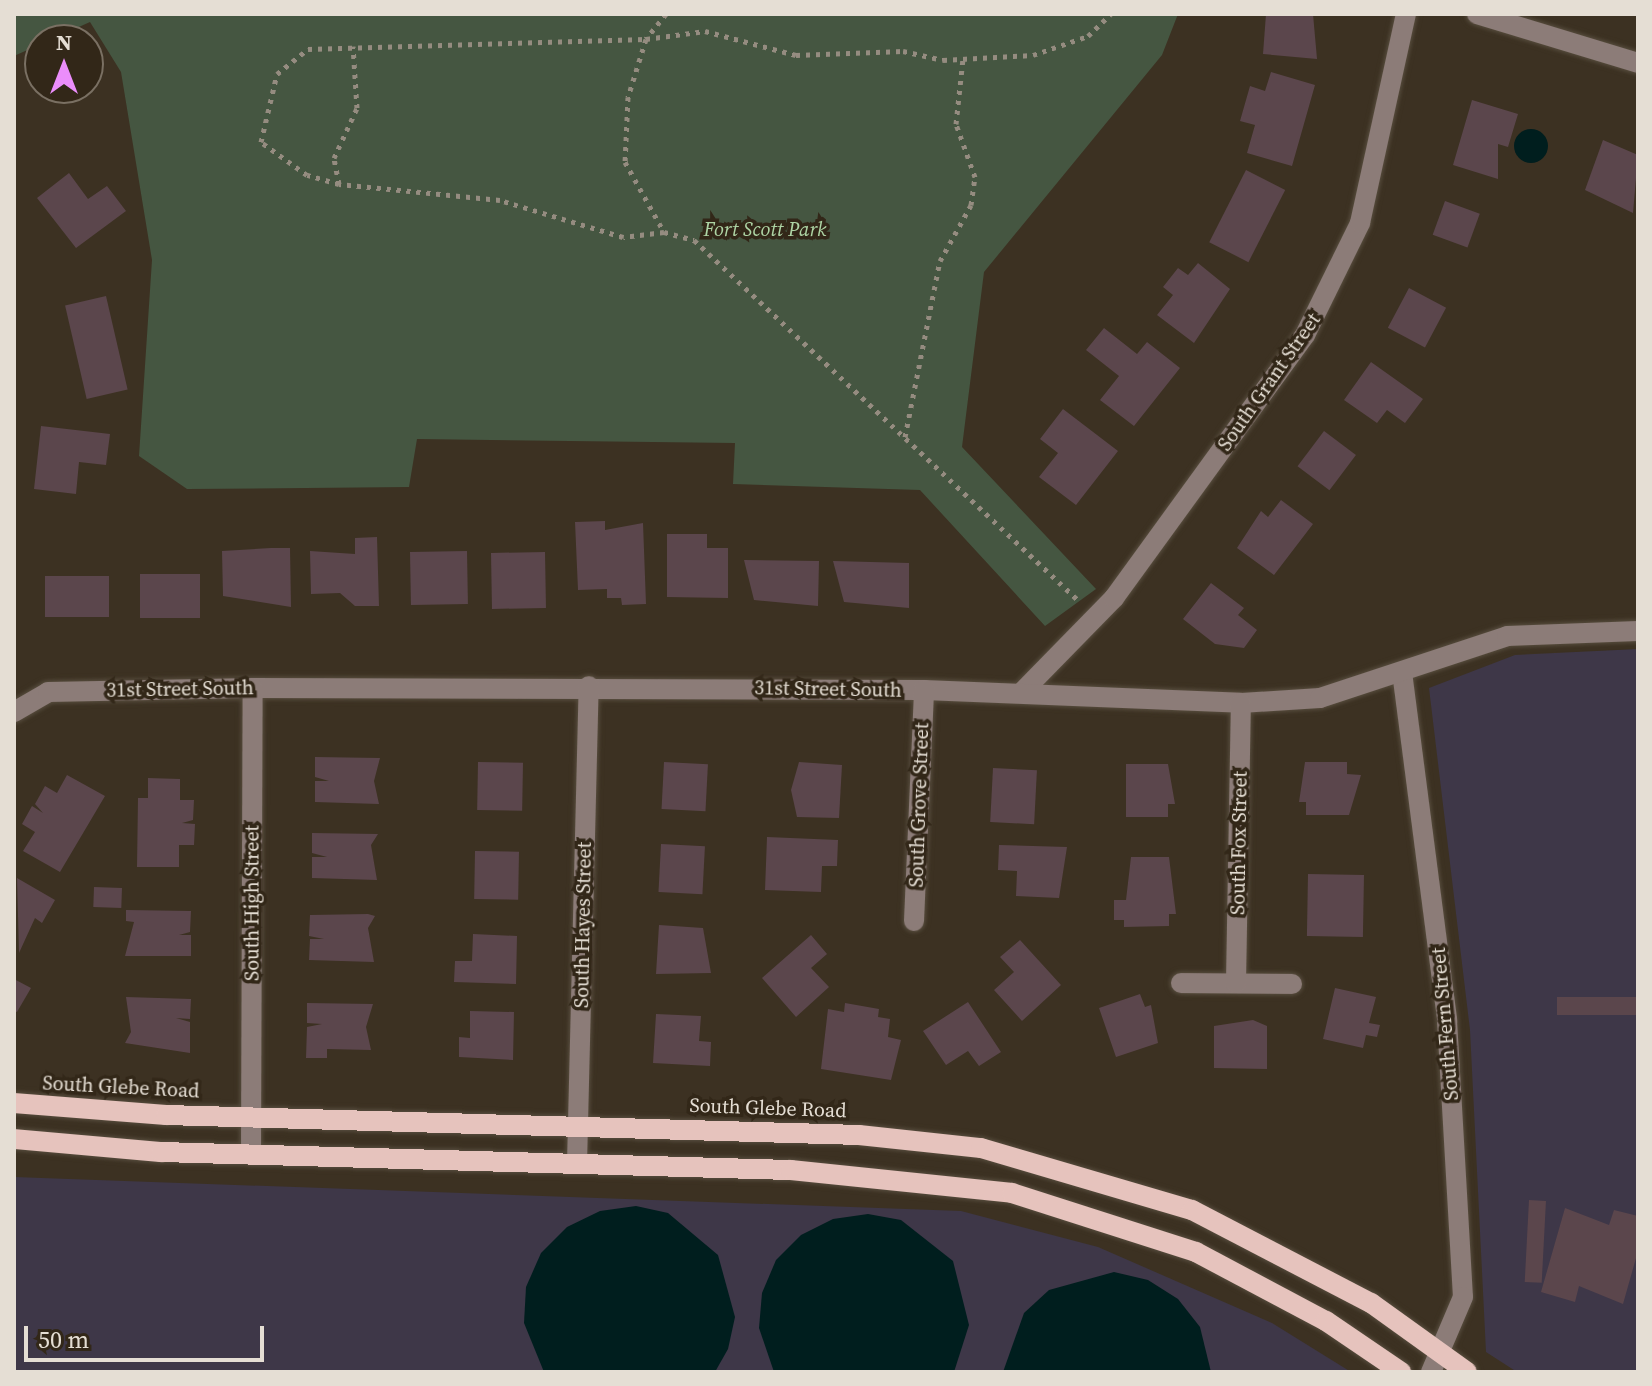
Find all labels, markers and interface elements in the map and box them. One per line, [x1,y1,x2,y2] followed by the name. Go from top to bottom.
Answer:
[24,24,104,104] north arrow
[56,27,72,57] text: N
[704,217,826,241] park label: Fort Scott Park
[1213,308,1325,456] street label: South Grant Street
[106,676,254,702] street label: 31st Street South
[754,676,902,702] street label: 31st Street South
[904,722,934,888] street label: South Grove Street
[1226,771,1252,915] street label: South Fox Street
[240,825,264,981] street label: South High Street
[570,842,596,1008] street label: South Hayes Street
[1426,946,1464,1102] street label: South Fern Street
[42,1071,200,1103] street label: South Glebe Road
[689,1093,847,1123] street label: South Glebe Road
[28,1310,268,1360] scale bar
[38,1323,89,1356] text: 50 m

